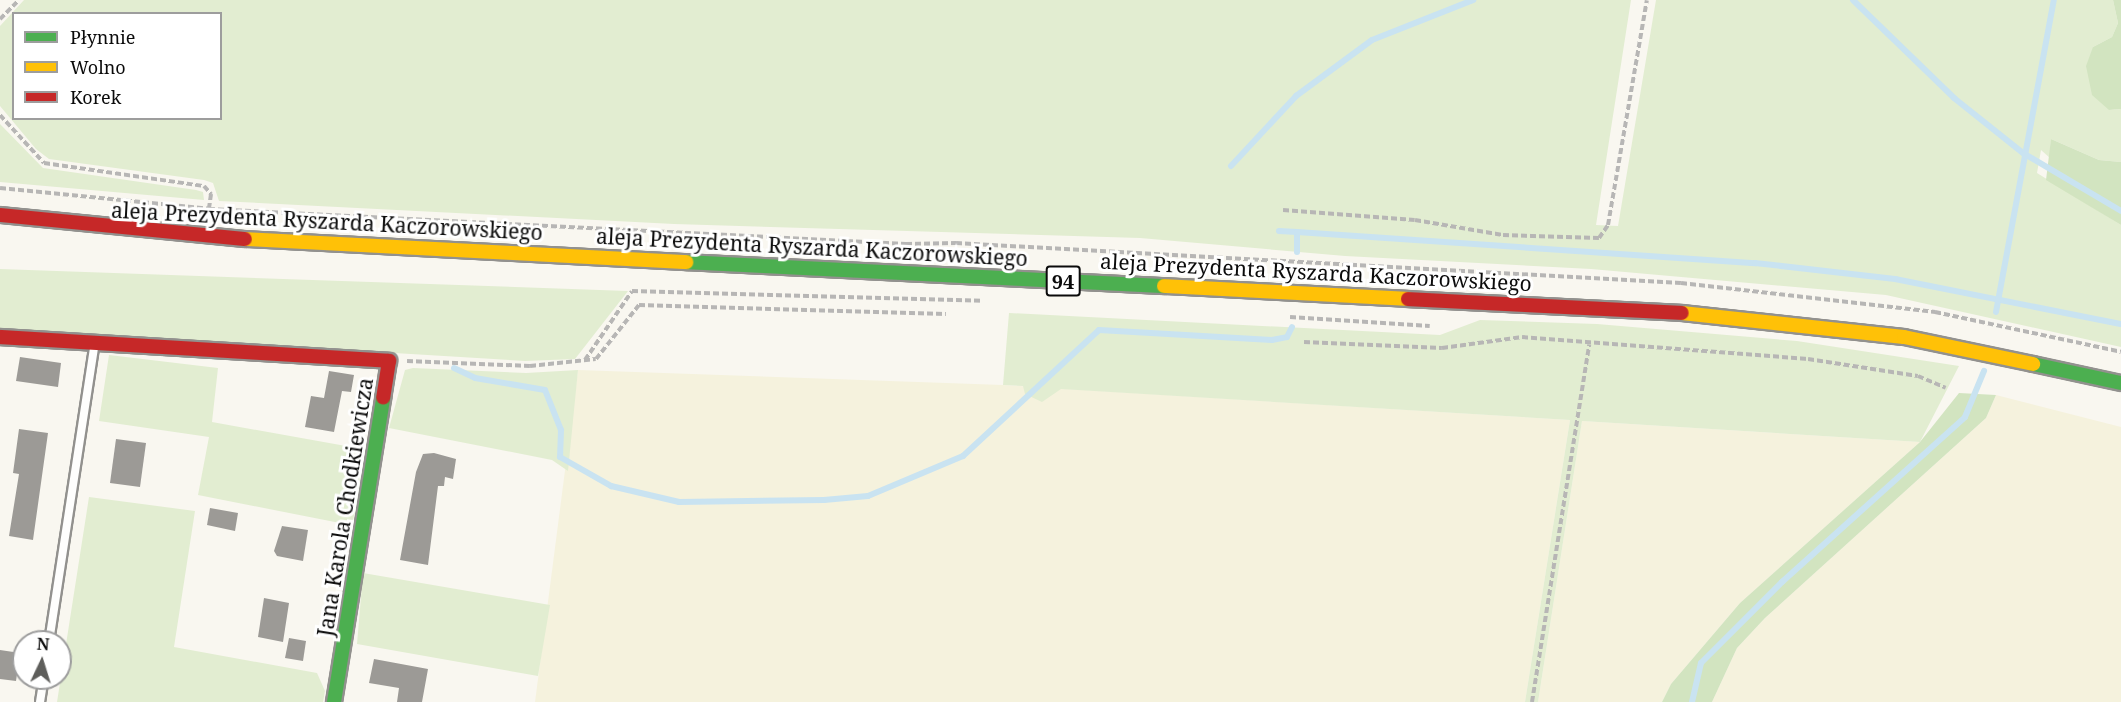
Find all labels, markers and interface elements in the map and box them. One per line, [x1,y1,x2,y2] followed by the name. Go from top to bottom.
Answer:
[12,12,222,120] legend
[70,25,135,49] text: Płynnie
[70,55,126,79] text: Wolno
[70,85,121,109] text: Korek
[111,197,543,245] street label: aleja Prezydenta Ryszarda Kaczorowskiego
[596,223,1028,271] street label: aleja Prezydenta Ryszarda Kaczorowskiego
[1100,248,1532,296] street label: aleja Prezydenta Ryszarda Kaczorowskiego
[1045,264,1081,298] road number: 94
[312,376,378,638] street label: Jana Karola Chodkiewicza
[12,630,72,690] north arrow
[36,633,50,655] text: N

